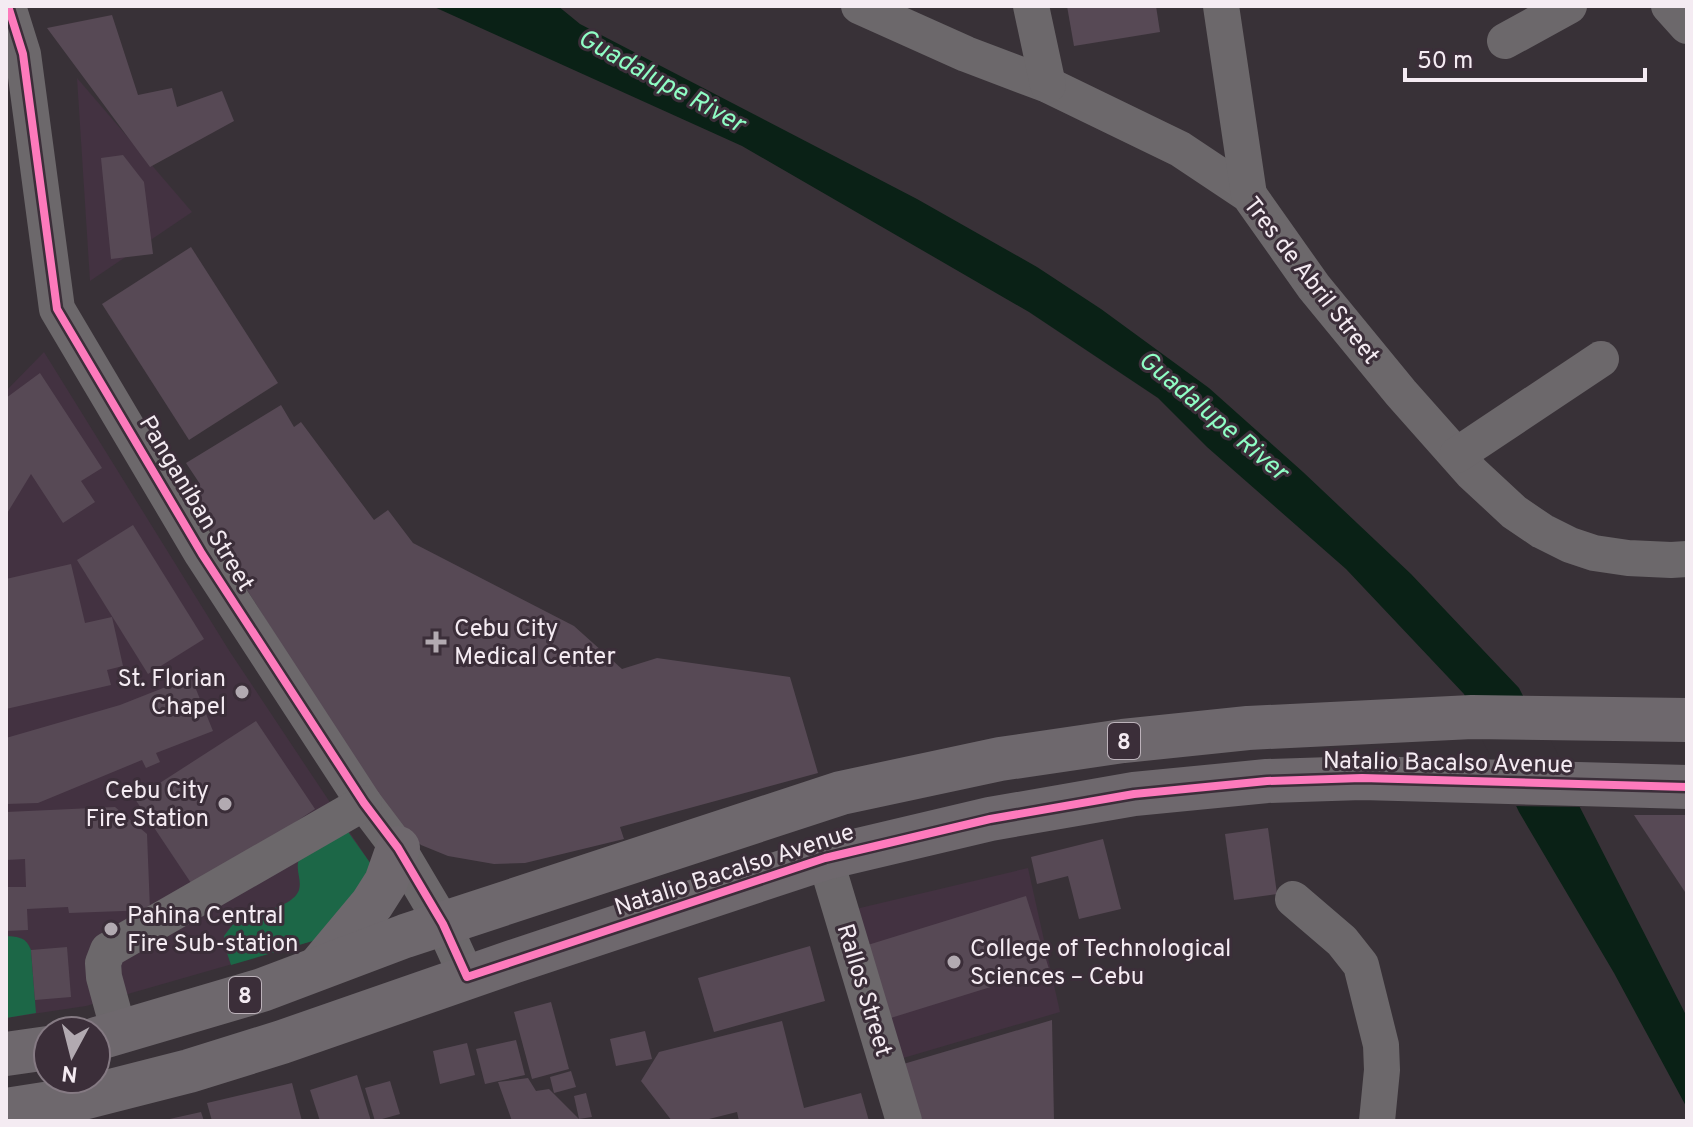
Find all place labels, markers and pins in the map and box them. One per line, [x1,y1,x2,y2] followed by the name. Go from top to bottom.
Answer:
[454,615,616,673] place label: Cebu City Medical Center
[425,631,447,653] marker: Cebu City Medical Center
[117,665,226,723] place label: St. Florian Chapel
[233,683,251,701] marker: St. Florian Chapel
[85,777,209,835] place label: Cebu City Fire Station
[216,795,234,813] marker: Cebu City Fire Station
[127,902,299,960] place label: Pahina Central Fire Sub-station
[102,920,120,938] marker: Pahina Central Fire Sub-station
[970,935,1231,993] place label: College of Technological Sciences – Cebu
[945,953,963,971] marker: College of Technological Sciences – Cebu

